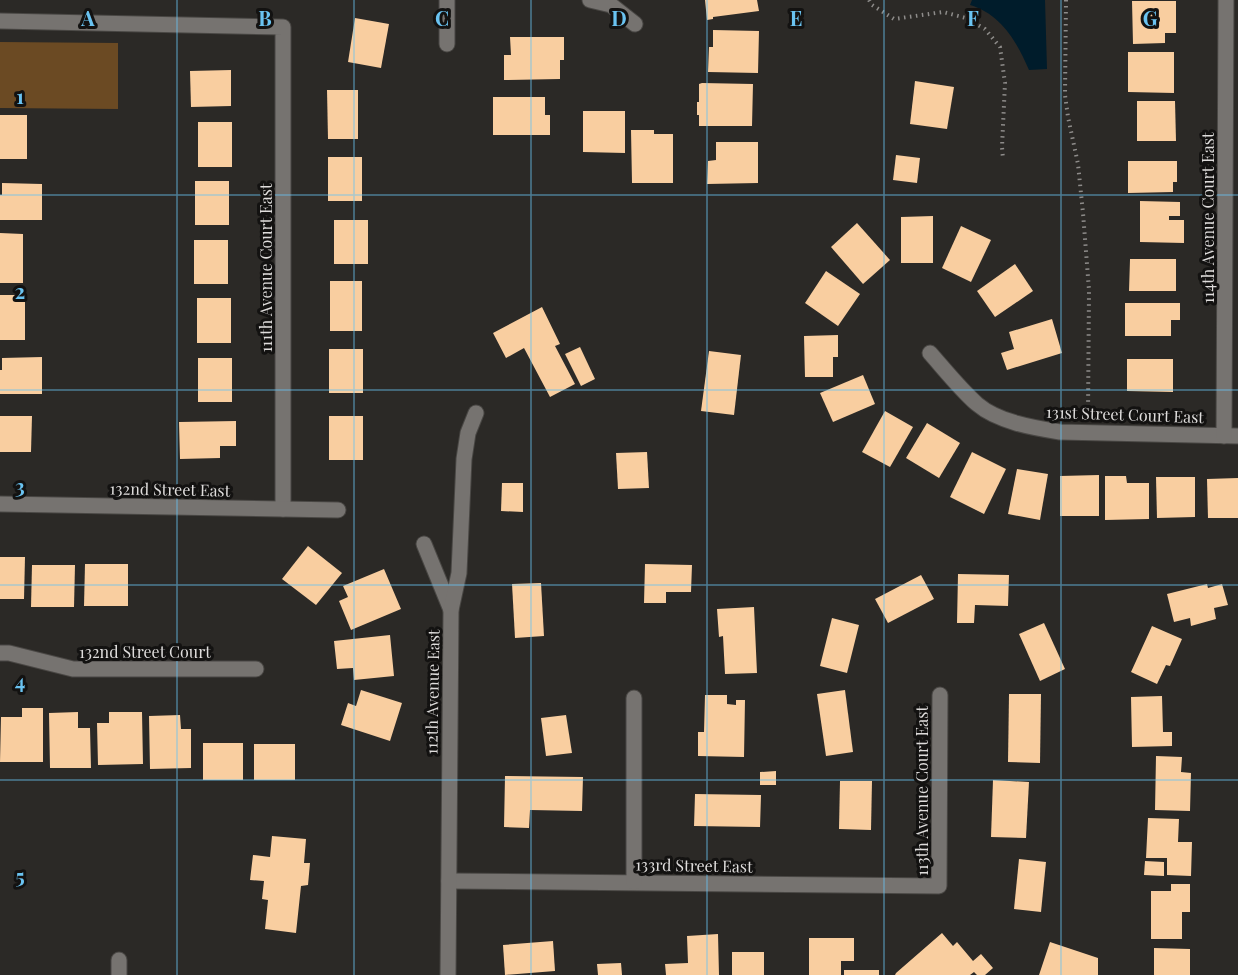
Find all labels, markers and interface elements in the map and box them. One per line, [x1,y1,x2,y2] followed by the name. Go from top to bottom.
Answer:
[80,4,95,31] text: A
[258,4,272,31] text: B
[435,4,449,31] text: C
[611,4,627,31] text: D
[790,4,802,31] text: E
[967,4,979,31] text: F
[1143,4,1158,31] text: G
[16,82,24,109] text: 1
[1197,132,1218,304] street label: 114th Avenue Court East
[255,183,276,353] street label: 111th Avenue Court East
[15,277,25,304] text: 2
[1046,401,1205,427] street label: 131st Street Court East
[15,472,25,499] text: 3
[110,477,231,501] street label: 132nd Street East
[420,629,444,755] street label: 112th Avenue East
[79,641,211,662] street label: 132nd Street Court
[15,667,25,694] text: 4
[911,706,932,876] street label: 113th Avenue Court East
[635,853,753,877] street label: 133rd Street East
[15,862,25,889] text: 5

